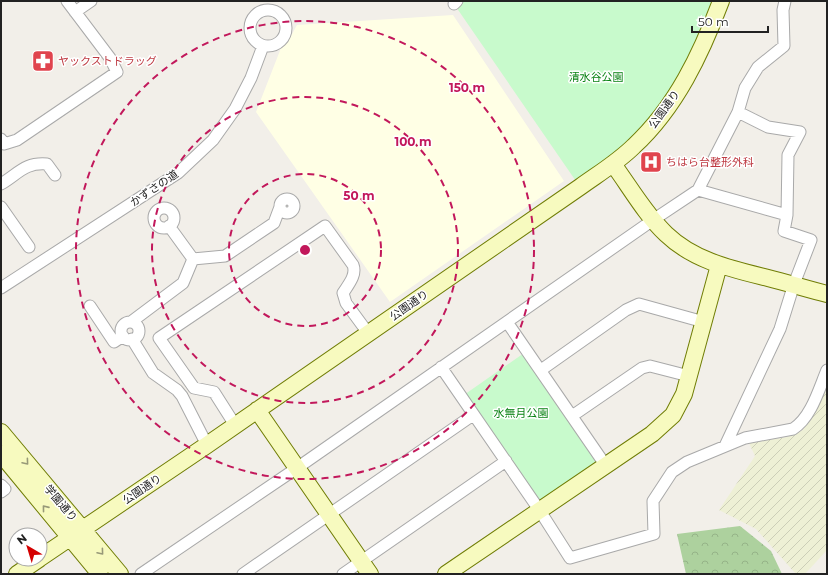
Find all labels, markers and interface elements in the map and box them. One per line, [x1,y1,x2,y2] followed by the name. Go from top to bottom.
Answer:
[692,8,768,34] scale bar
[698,14,729,29] text: 50 m
[30,48,56,74] pharmacy icon: ヤックストドラッグ
[58,54,157,68] place label: ヤックストドラッグ
[569,70,624,84] park label: 清水谷公園
[449,80,485,95] text: 150 m
[645,87,683,131] street label: 公園通り
[395,134,431,149] text: 100 m
[638,149,664,175] hospital icon: ちはら台整形外科
[666,155,754,169] place label: ちはら台整形外科
[127,167,181,209] street label: かずさの道
[343,188,375,203] text: 50 m
[298,243,312,257] centre of rings
[387,287,431,323] street label: 公園通り
[494,406,549,420] park label: 水無月公園
[22,457,29,465] one-way arrow
[120,471,164,507] street label: 公園通り
[41,482,81,524] street label: 学園通り
[43,505,50,512] one-way arrow
[8,527,48,567] north arrow
[14,531,30,547] text: N
[97,547,104,554] one-way arrow

